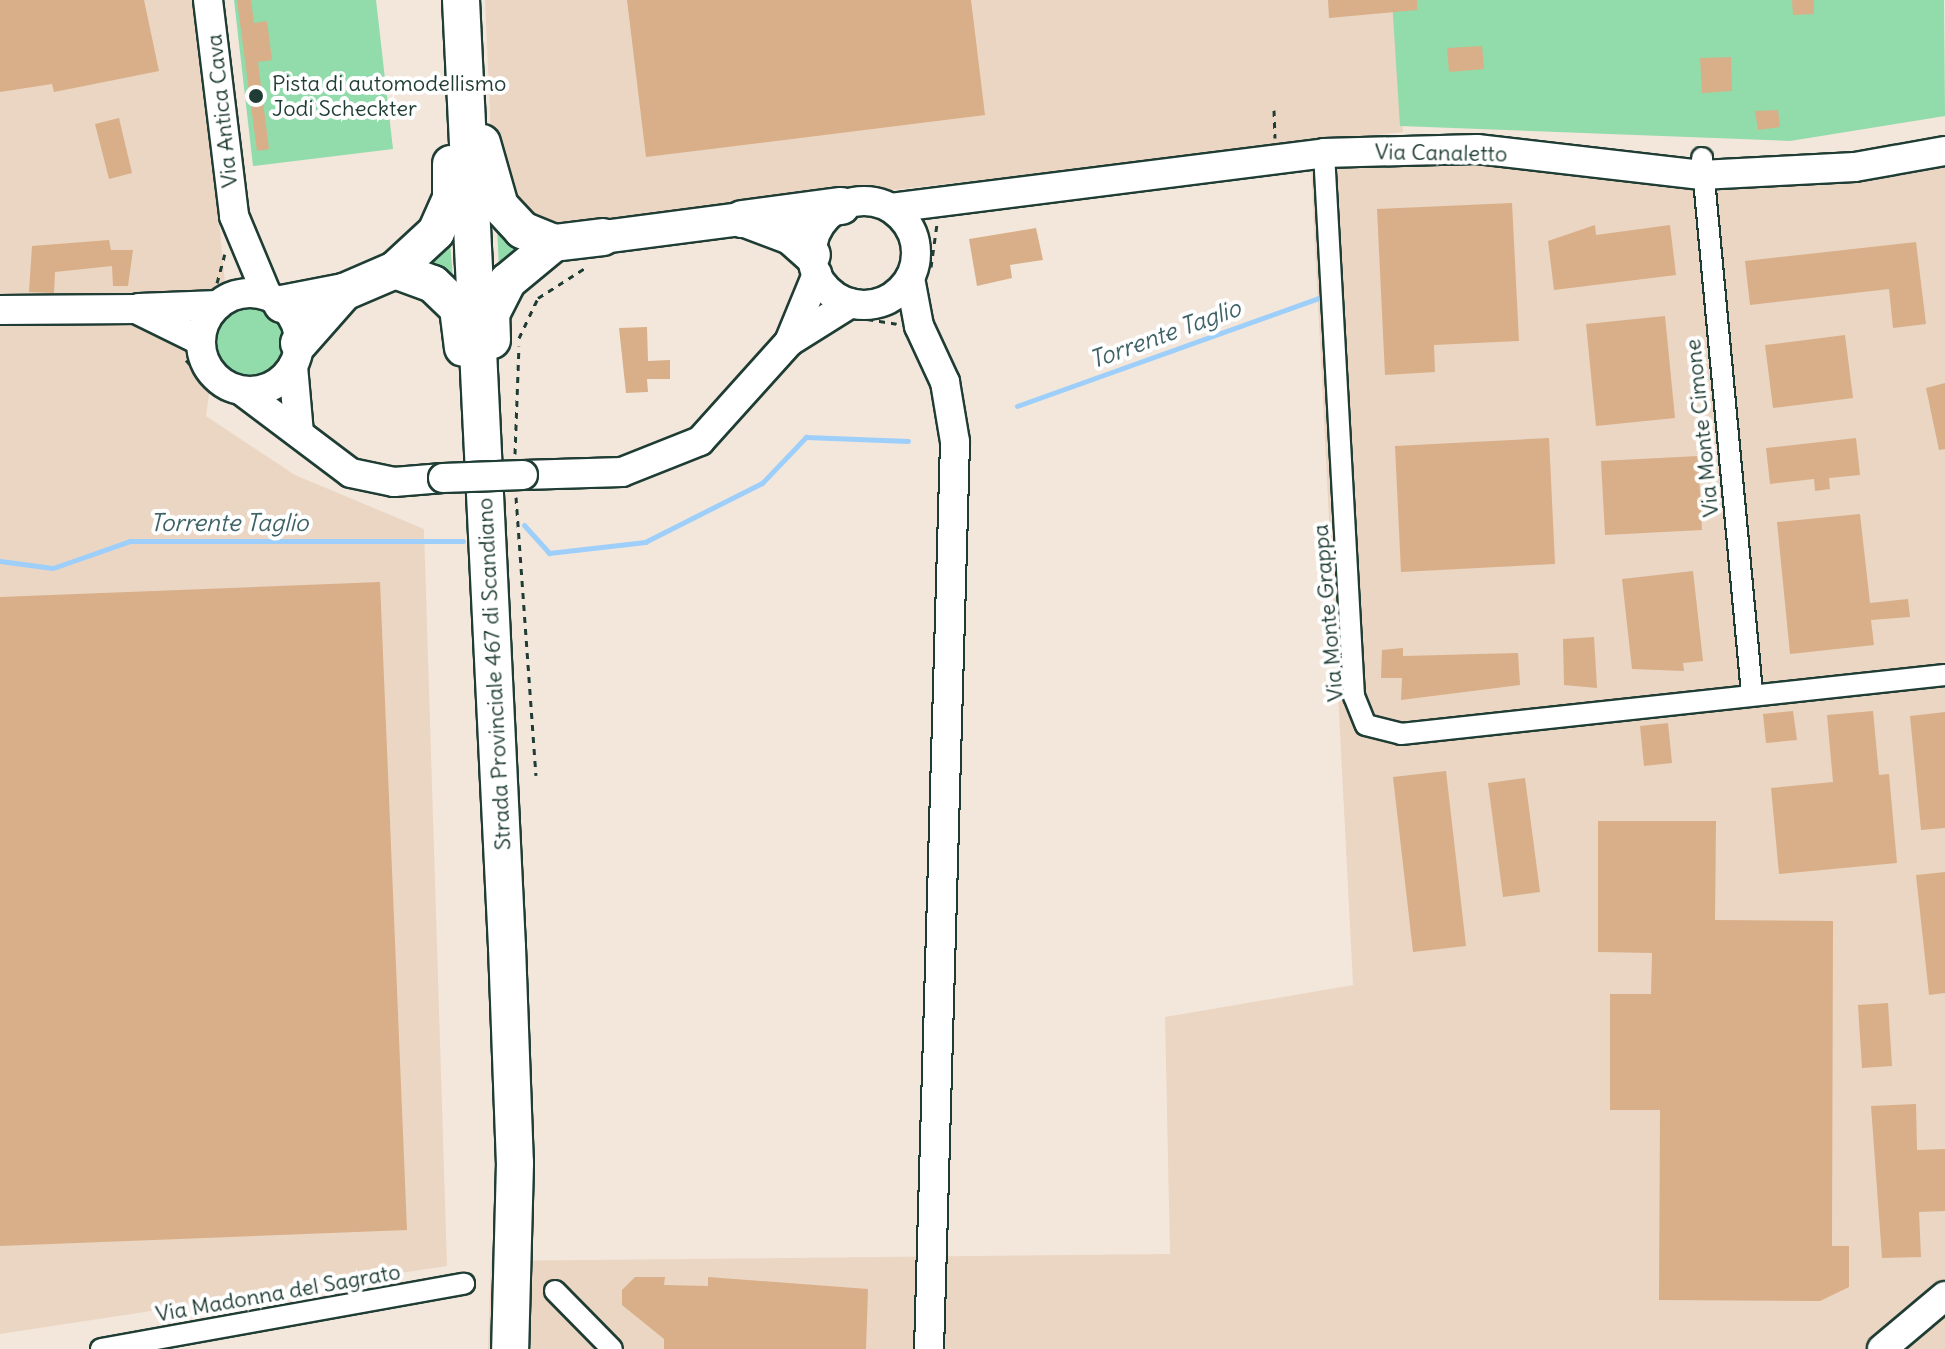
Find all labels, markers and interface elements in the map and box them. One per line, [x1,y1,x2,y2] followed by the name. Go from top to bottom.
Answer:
[201,33,243,189] street label: Via Antica Cava
[272,70,506,122] place label: Pista di automodellismo Jodi Scheckter
[247,87,265,105] marker: Pista di automodellismo Jodi Scheckter
[1374,139,1508,167] street label: Via Canaletto
[1086,293,1244,375] water label: Torrente Taglio
[1680,338,1724,518] street label: Via Monte Cimone
[472,497,516,851] street label: Strada Provinciale 467 di Scandiano
[150,509,308,537] water label: Torrente Taglio
[1307,523,1349,703] street label: Via Monte Grappa
[154,1258,402,1328] street label: Via Madonna del Sagrato

